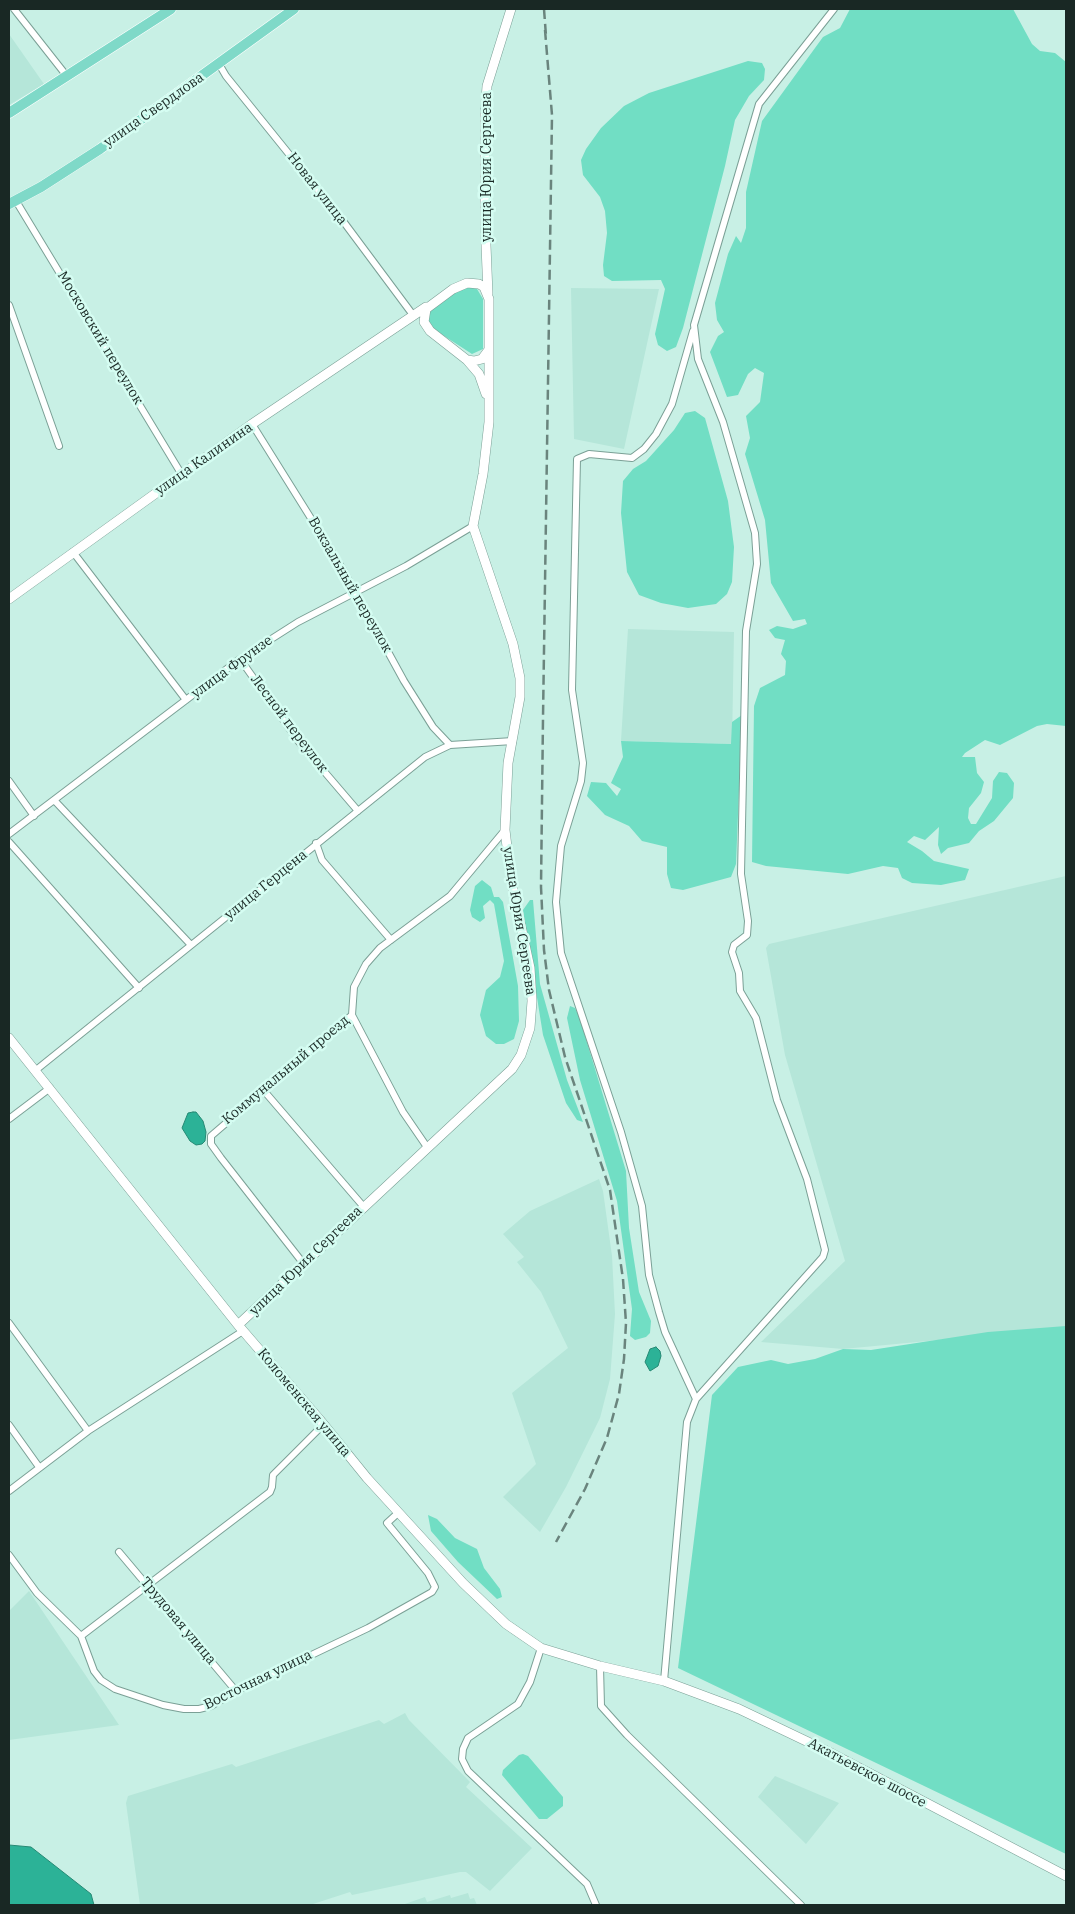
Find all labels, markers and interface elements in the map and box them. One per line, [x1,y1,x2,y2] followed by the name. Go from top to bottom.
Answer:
[101,69,207,151] street label: улица Свердлова
[479,92,495,242] street label: улица Юрия Сергеева
[284,149,350,229] street label: Новая улица
[54,268,146,408] street label: Московский переулок
[152,419,256,499] street label: улица Калинина
[304,514,396,656] street label: Вокзальный переулок
[188,632,276,702] street label: улица Фрунзе
[247,672,331,776] street label: Лесной переулок
[499,846,539,996] street label: улица Юрия Сергеева
[221,847,311,923] street label: улица Герцена
[219,1012,353,1128] street label: Коммунальный проезд
[246,1203,366,1319] street label: улица Юрия Сергеева
[254,1345,354,1461] street label: Коломенская улица
[137,1574,219,1668] street label: Трудовая улица
[201,1647,315,1713] street label: Восточная улица
[805,1735,929,1811] street label: Акатьевское шоссе

